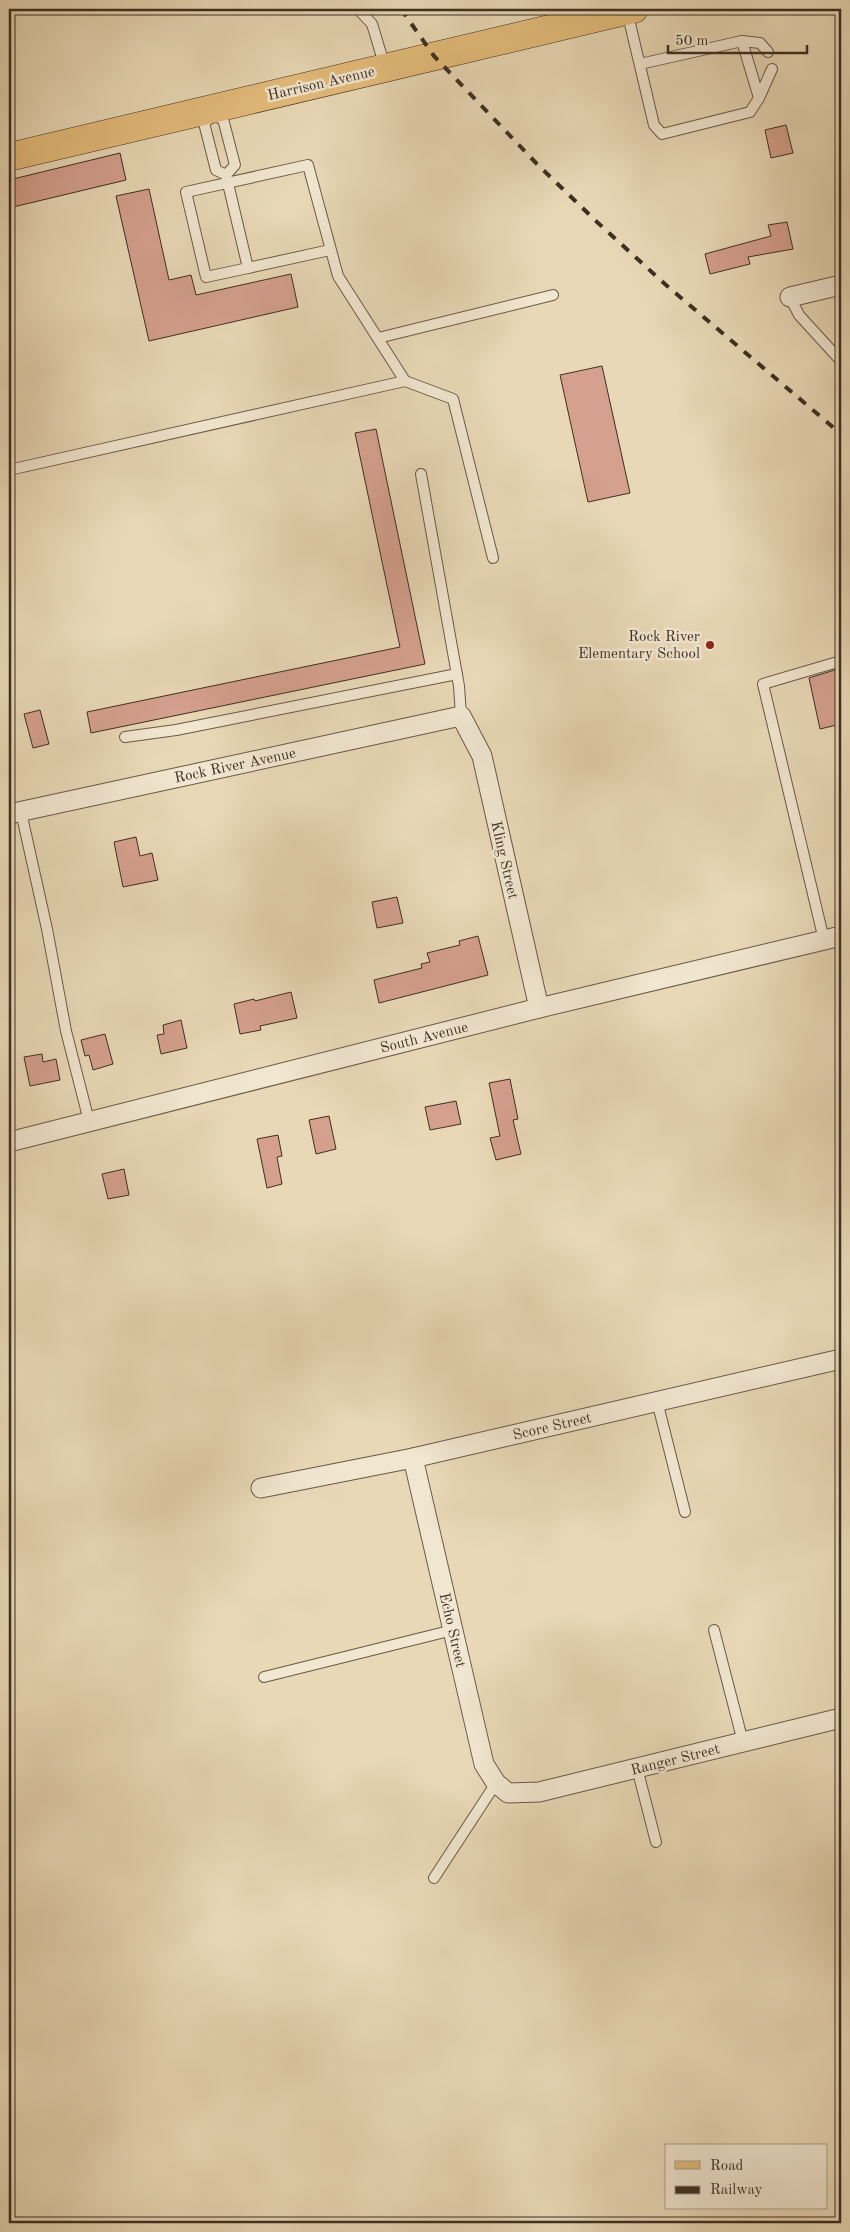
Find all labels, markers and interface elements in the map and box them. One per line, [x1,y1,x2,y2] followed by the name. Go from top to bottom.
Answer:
[668,22,806,54] scale bar
[675,34,709,49] text: 50 m
[266,65,376,104] street label: Harrison Avenue
[578,630,700,662] place label: Rock River Elementary School
[704,639,716,651] marker: Rock River Elementary School
[173,746,297,787] street label: Rock River Avenue
[487,820,520,901] street label: Kling Street
[379,1020,470,1057] street label: South Avenue
[512,1411,593,1444] street label: Score Street
[436,1591,467,1669] street label: Echo Street
[629,1742,722,1779] street label: Ranger Street
[665,2144,828,2210] legend
[710,2159,744,2174] text: Road
[710,2183,763,2198] text: Railway

